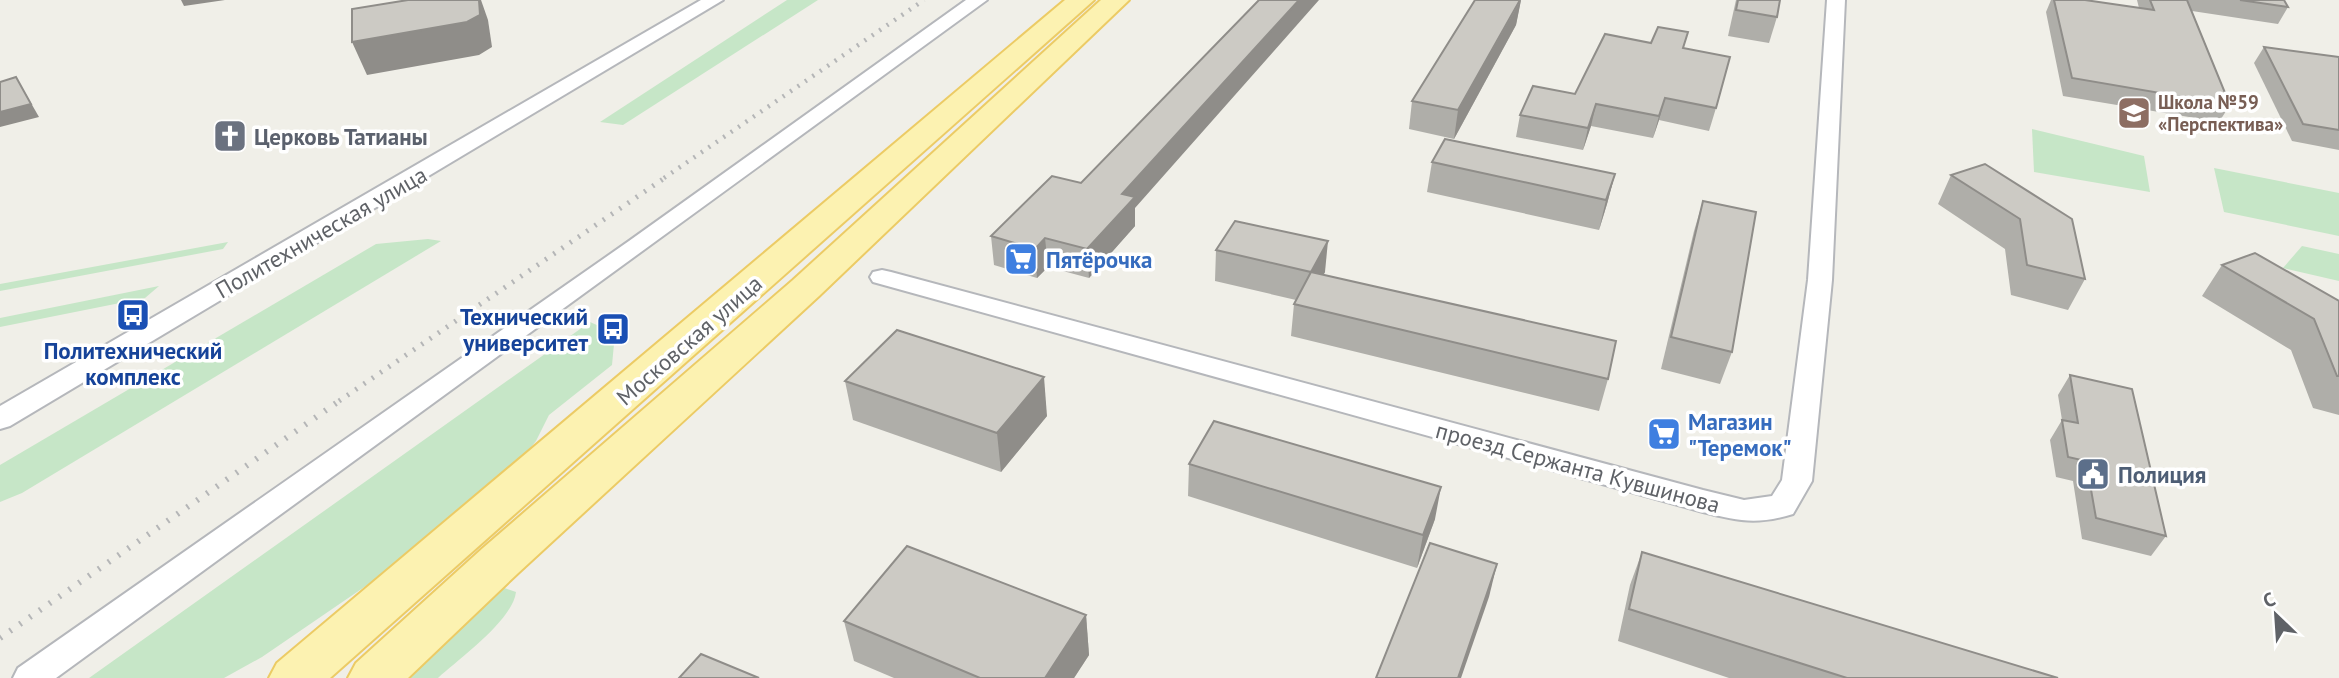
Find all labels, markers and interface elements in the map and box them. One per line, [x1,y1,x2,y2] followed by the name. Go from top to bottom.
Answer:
[2158,90,2283,136] place label: Школа №59 «Перспектива»
[2115,94,2153,132] school or university icon: Школа №59 «Перспектива»
[211,117,249,155] church icon: Церковь Татианы
[254,122,428,151] place label: Церковь Татианы
[210,160,432,304] street label: Политехническая улица
[1002,240,1040,278] supermarket icon: Пятёрочка
[1046,245,1152,274] place label: Пятёрочка
[610,269,768,411] street label: Московская улица
[114,296,152,334] bus stop icon: Политехнический комплекс
[460,302,588,357] place label: Технический университет
[594,310,632,348] bus stop icon: Технический университет
[44,336,222,391] place label: Политехнический комплекс
[1688,407,1792,462] place label: Магазин "Теремок"
[1433,415,1723,519] street label: проезд Сержанта Кувшинова
[1645,415,1683,453] supermarket icon: Магазин "Теремок"
[2074,455,2112,493] public building icon: Полиция
[2118,460,2206,489] place label: Полиция
[2241,580,2311,650] north arrow
[2259,586,2279,613] text: С

